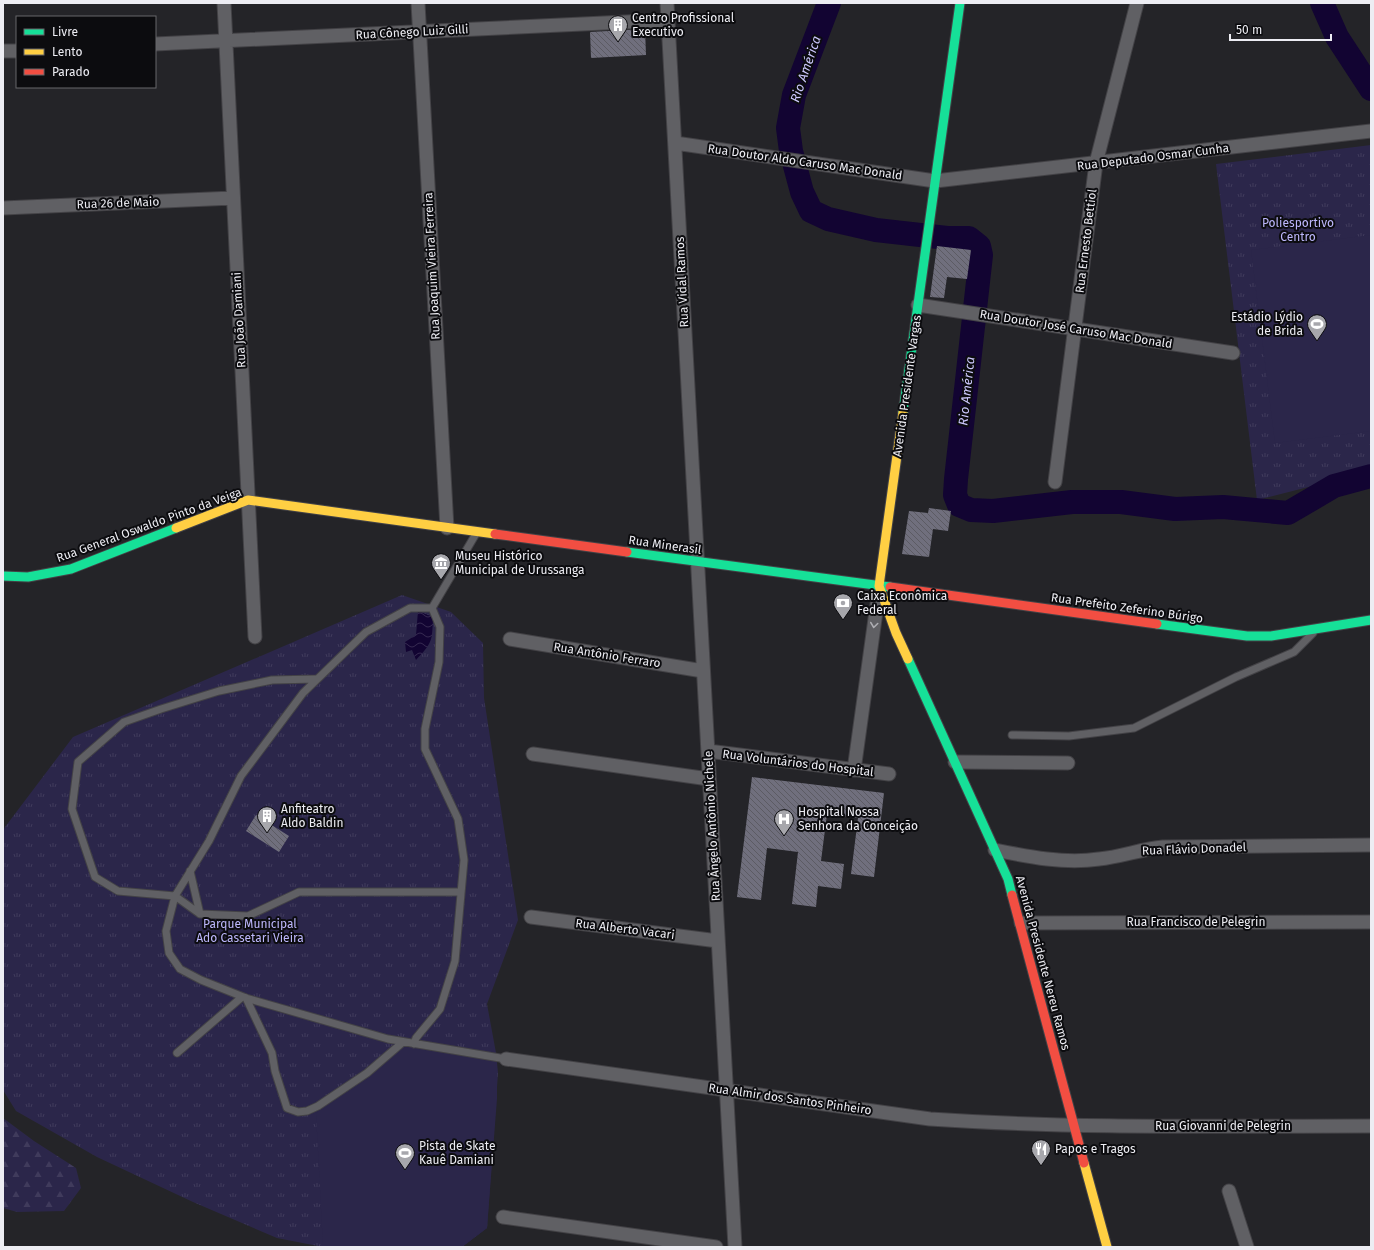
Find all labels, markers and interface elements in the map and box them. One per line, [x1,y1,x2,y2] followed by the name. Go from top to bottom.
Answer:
[632,11,735,39] place label: Centro Profissional Executivo
[607,14,629,42] building icon: Centro Profissional Executivo
[16,16,156,88] legend
[1230,16,1331,42] scale bar
[355,22,469,42] street label: Rua Cônego Luiz Gilli
[1236,23,1262,37] text: 50 m
[52,25,78,39] text: Livre
[787,34,824,104] water label: Rio América
[52,45,82,59] text: Lento
[52,65,90,79] text: Parado
[707,141,903,183] street label: Rua Doutor Aldo Caruso Mac Donald
[1076,141,1230,173] street label: Rua Deputado Osmar Cunha
[1073,188,1099,294] street label: Rua Ernesto Bettiol
[421,192,443,340] street label: Rua Joaquim Vieira Ferreira
[76,195,160,211] street label: Rua 26 de Maio
[1262,216,1334,244] park label: Poliesportivo Centro
[673,236,691,328] street label: Rua Vidal Ramos
[229,272,249,368] street label: Rua João Damiani
[979,307,1173,351] street label: Rua Doutor José Caruso Mac Donald
[1231,310,1303,338] place label: Estádio Lýdio de Brida
[1306,313,1328,341] sports icon: Estádio Lýdio de Brida
[890,314,924,458] street label: Avenida Presidente Vargas
[955,356,978,426] water label: Rio América
[55,485,243,565] street label: Rua General Oswaldo Pinto da Veiga
[628,533,703,557] street label: Rua Minerasil
[455,549,585,577] place label: Museu Histórico Municipal de Urussanga
[430,552,452,580] museum icon: Museu Histórico Municipal de Urussanga
[857,589,947,617] place label: Caixa Econômica Federal
[1050,590,1204,626] street label: Rua Prefeito Zeferino Búrigo
[832,592,854,620] bank icon: Caixa Econômica Federal
[870,622,879,628] one-way arrow
[552,640,662,670] street label: Rua Antônio Ferraro
[722,747,875,779] street label: Rua Voluntários do Hospital
[700,750,723,902] street label: Rua Ângelo Antônio Nichele
[281,802,343,830] place label: Anfiteatro Aldo Baldin
[256,805,278,833] building icon: Anfiteatro Aldo Baldin
[798,805,918,833] place label: Hospital Nossa Senhora da Conceição
[773,808,795,836] hospital icon: Hospital Nossa Senhora da Conceição
[1142,840,1247,858] street label: Rua Flávio Donadel
[1013,874,1073,1052] street label: Avenida Presidente Nereu Ramos
[1127,915,1265,929] street label: Rua Francisco de Pelegrin
[575,916,675,942] street label: Rua Alberto Vacari
[196,917,304,945] park label: Parque Municipal Ado Cassetari Vieira
[708,1081,872,1117] street label: Rua Almir dos Santos Pinheiro
[1155,1119,1291,1133] street label: Rua Giovanni de Pelegrin
[1030,1138,1052,1166] restaurant icon: Papos e Tragos
[419,1139,496,1167] place label: Pista de Skate Kauê Damiani
[394,1142,416,1170] sports icon: Pista de Skate Kauê Damiani
[1055,1142,1136,1156] place label: Papos e Tragos

